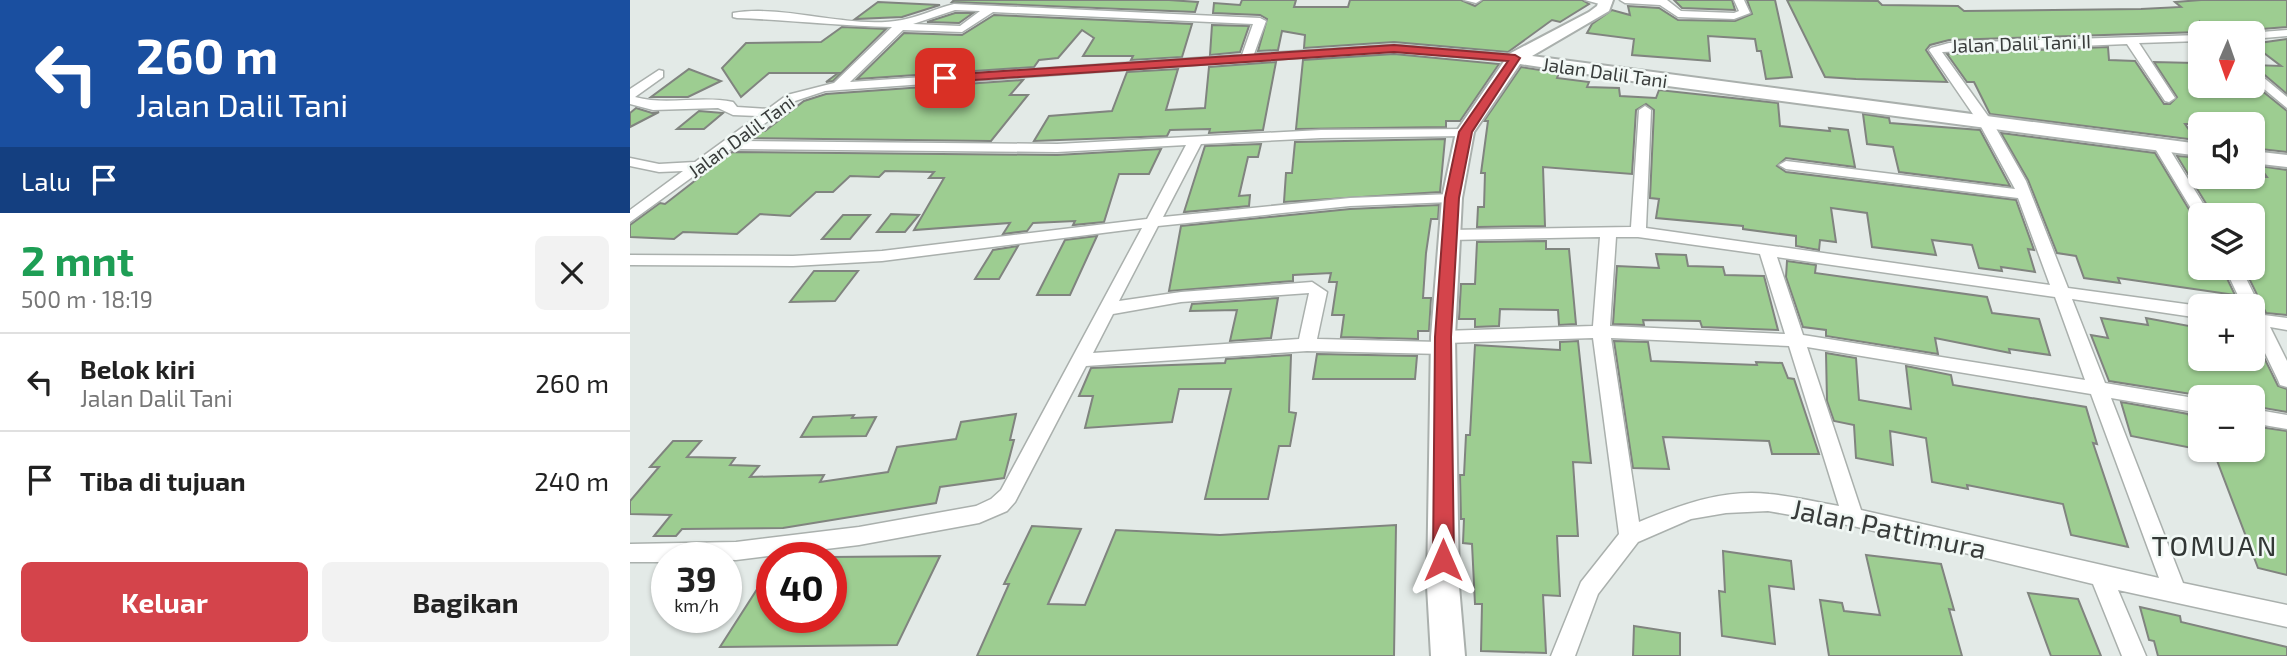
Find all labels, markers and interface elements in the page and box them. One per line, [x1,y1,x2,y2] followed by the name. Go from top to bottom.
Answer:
[2188,21,2264,98] north arrow
[2188,21,2265,462] map controls
[136,25,278,84] text: 260 m
[21,28,112,119] icon: left
[1951,29,2091,57] street label: Jalan Dalil Tani II
[915,48,975,108] pin
[1541,52,1669,92] street label: Jalan Dalil Tani
[926,59,964,97] icon: arrive
[136,85,348,123] text: Jalan Dalil Tani
[683,90,799,182] street label: Jalan Dalil Tani
[2188,112,2265,189] button: sound
[85,161,123,199] icon: arrive
[21,165,71,196] text: Lalu
[2188,203,2265,280] button: layers
[21,234,134,284] text: 2 mnt
[535,236,609,310] button: close
[21,285,153,313] text: 500 m · 18:19
[2188,294,2265,371] button: +
[80,353,195,384] text: Belok kiri
[21,363,59,401] icon: left
[535,367,609,398] text: 260 m
[80,384,233,412] text: Jalan Dalil Tani
[2188,385,2265,462] button: −
[21,461,59,499] icon: arrive
[80,465,246,496] text: Tiba di tujuan
[534,465,609,496] text: 240 m
[1789,491,1989,565] street label: Jalan Pattimura
[1406,523,1480,597] position arrow
[2152,528,2278,562] district label: TOMUAN
[756,542,847,633] speed limit sign: 40
[676,557,717,599] text: 39
[21,562,308,642] button: Keluar
[322,562,609,642] button: Bagikan
[674,594,719,616] text: km/h

